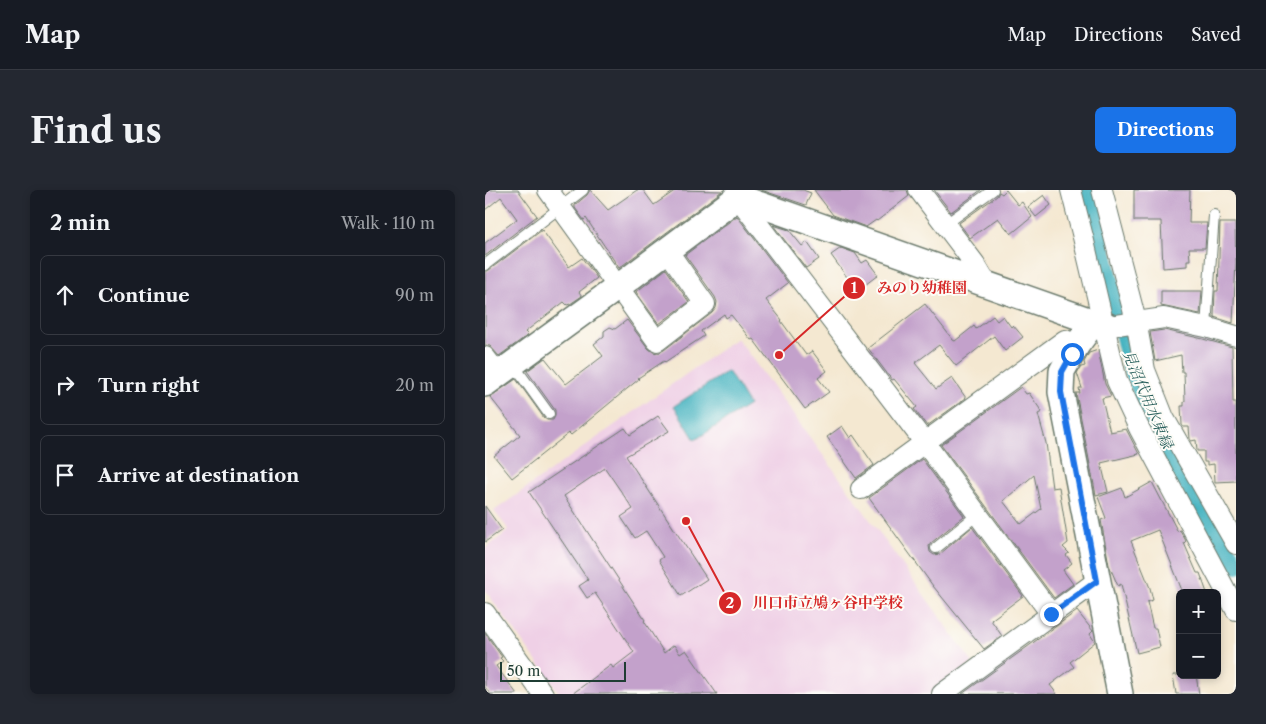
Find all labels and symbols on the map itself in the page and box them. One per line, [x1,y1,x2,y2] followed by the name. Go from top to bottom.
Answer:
[842,273,977,303] callout: みのり幼稚園
[851,278,858,297] text: 1
[877,278,967,297] text: みのり幼稚園
[1061,343,1084,366] route start
[1119,347,1178,453] water label: 見沼代用水東縁
[718,588,913,618] callout: 川口市立鳩ヶ谷中学校
[726,593,735,612] text: 2
[753,593,903,612] text: 川口市立鳩ヶ谷中学校
[1040,603,1063,626] route end
[500,659,626,682] scale bar

